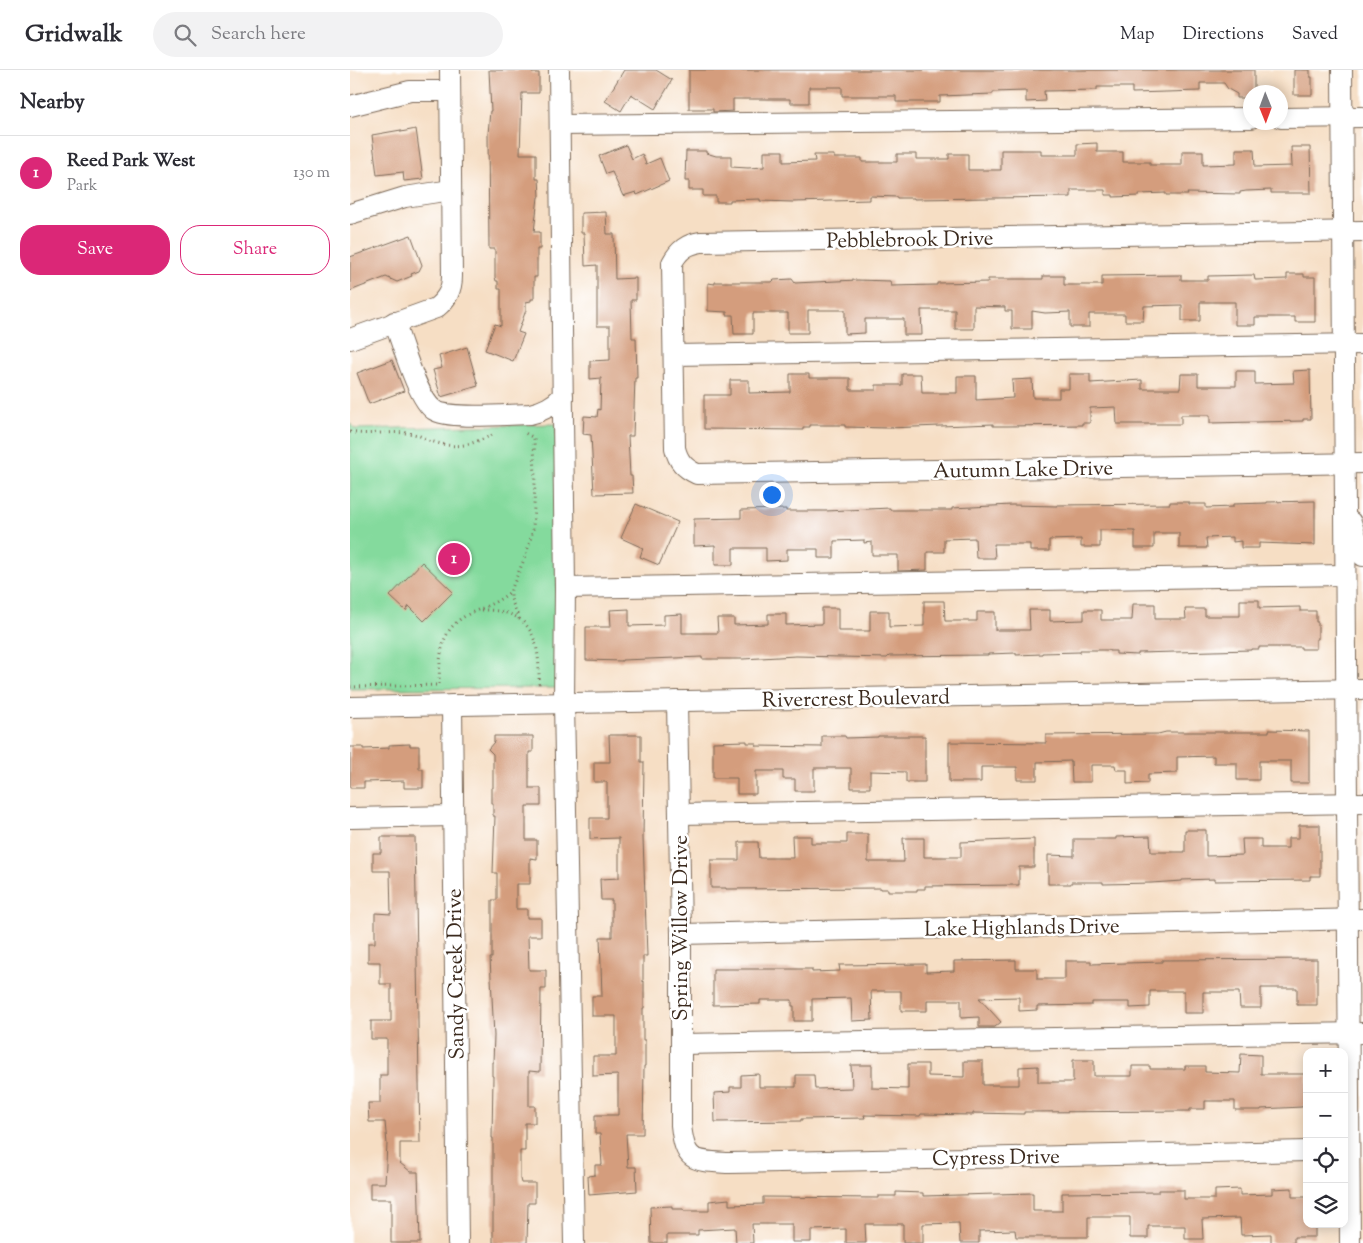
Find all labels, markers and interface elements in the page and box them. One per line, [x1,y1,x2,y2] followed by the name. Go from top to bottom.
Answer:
[153,12,503,57] search box
[25,18,123,52] text: Gridwalk
[171,21,199,49] icon: search
[211,21,306,48] text: Search here
[1120,22,1155,48] text: Map
[1183,22,1264,48] text: Directions
[1292,22,1338,48] text: Saved
[1243,85,1288,130] north arrow
[20,88,85,118] text: Nearby
[67,148,195,175] text: Reed Park West
[33,162,39,185] text: 1
[293,162,330,185] text: 130 m
[67,175,98,198] text: Park
[20,225,170,275] button: Save
[180,225,330,275] button: Share
[826,225,994,257] street label: Pebblebrook Drive
[933,454,1113,488] street label: Autumn Lake Drive
[759,482,785,508] your location
[438,540,470,578] pin: 1
[762,683,950,717] street label: Rivercrest Boulevard
[667,835,697,1021] street label: Spring Willow Drive
[441,888,473,1060] street label: Sandy Creek Drive
[924,912,1120,946] street label: Lake Highlands Drive
[1303,1048,1348,1228] map controls
[1303,1048,1348,1093] button: +
[1303,1093,1348,1138] button: −
[1303,1138,1348,1183] button: locate
[932,1143,1060,1175] street label: Cypress Drive
[1303,1183,1348,1228] button: layers

